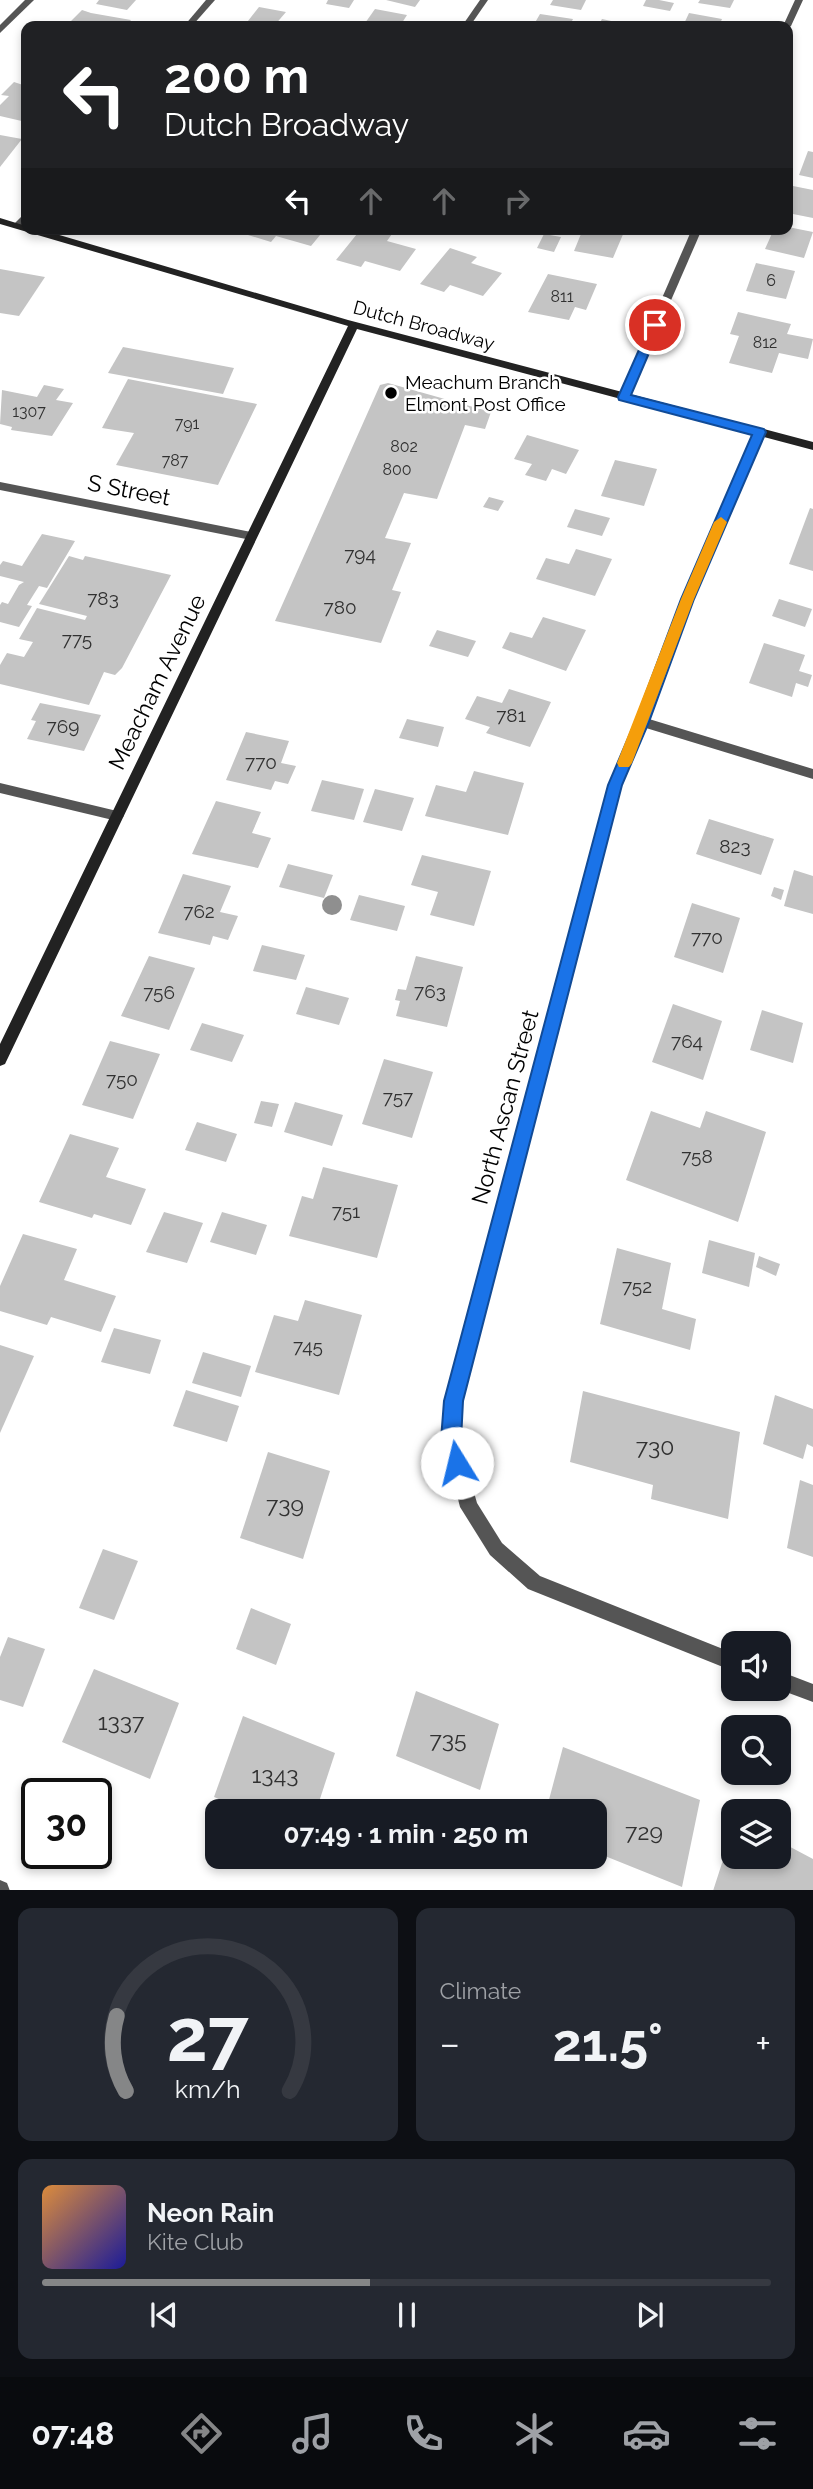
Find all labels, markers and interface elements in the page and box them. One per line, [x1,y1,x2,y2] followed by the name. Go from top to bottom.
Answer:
[164,47,309,104] text: 200 m
[49,49,140,140] icon: left
[164,106,409,143] text: Dutch Broadway
[279,182,317,220] icon: left
[352,182,390,220] icon: ahead
[425,182,463,220] icon: ahead
[498,182,536,220] icon: right
[766,271,776,290] house number: 6
[550,287,574,306] house number: 811
[625,295,685,355] pin
[351,296,497,354] street label: Dutch Broadway
[636,306,674,344] icon: arrive
[753,333,777,352] house number: 812
[405,371,566,415] place label: Meachum Branch Elmont Post Office
[383,385,399,401] marker: Meachum Branch Elmont Post Office
[12,402,46,421] house number: 1307
[175,414,200,433] house number: 791
[390,437,418,456] house number: 802
[162,451,189,470] house number: 787
[382,460,412,479] house number: 800
[85,468,173,511] street label: S Street
[344,543,376,565] house number: 794
[87,587,119,609] house number: 783
[102,590,211,774] street label: Meacham Avenue
[323,596,357,618] house number: 780
[62,628,92,650] house number: 775
[496,704,526,726] house number: 781
[47,715,79,737] house number: 769
[245,751,277,773] house number: 770
[719,835,751,857] house number: 823
[183,900,215,922] house number: 762
[691,926,723,948] house number: 770
[414,980,446,1002] house number: 763
[143,981,175,1003] house number: 756
[466,1006,544,1207] street label: North Ascan Street
[671,1030,703,1052] house number: 764
[106,1068,138,1090] house number: 750
[383,1086,413,1108] house number: 757
[681,1145,713,1167] house number: 758
[332,1200,360,1222] house number: 751
[622,1275,652,1297] house number: 752
[293,1335,323,1357] house number: 745
[420,1426,494,1500] position arrow
[636,1433,674,1460] house number: 730
[266,1491,304,1518] house number: 739
[721,1631,791,1869] map controls
[721,1631,791,1701] button: sound
[98,1708,145,1735] house number: 1337
[721,1715,791,1785] button: search
[429,1726,467,1753] house number: 735
[252,1761,298,1788] house number: 1343
[21,1778,112,1869] speed limit sign: 30
[721,1799,791,1869] button: layers
[625,1818,663,1845] house number: 729
[284,1819,528,1849] text: 07:49 · 1 min · 250 m
[440,1977,521,2004] text: Climate
[167,1993,249,2078] text: 27
[552,2012,663,2073] text: 21.5°
[440,2021,460,2066] text: −
[755,2021,771,2066] text: +
[175,2073,241,2103] text: km/h
[147,2198,274,2228] text: Neon Rain
[147,2228,244,2255] text: Kite Club
[145,2296,183,2334] icon: previous
[388,2296,426,2334] icon: pause
[631,2296,669,2334] icon: next
[177,2409,226,2458] icon: directions
[288,2409,337,2458] icon: music
[399,2409,448,2458] icon: phone
[510,2409,559,2458] icon: climate
[622,2409,671,2458] icon: car
[733,2409,782,2458] icon: filters
[31,2415,114,2452] text: 07:48

